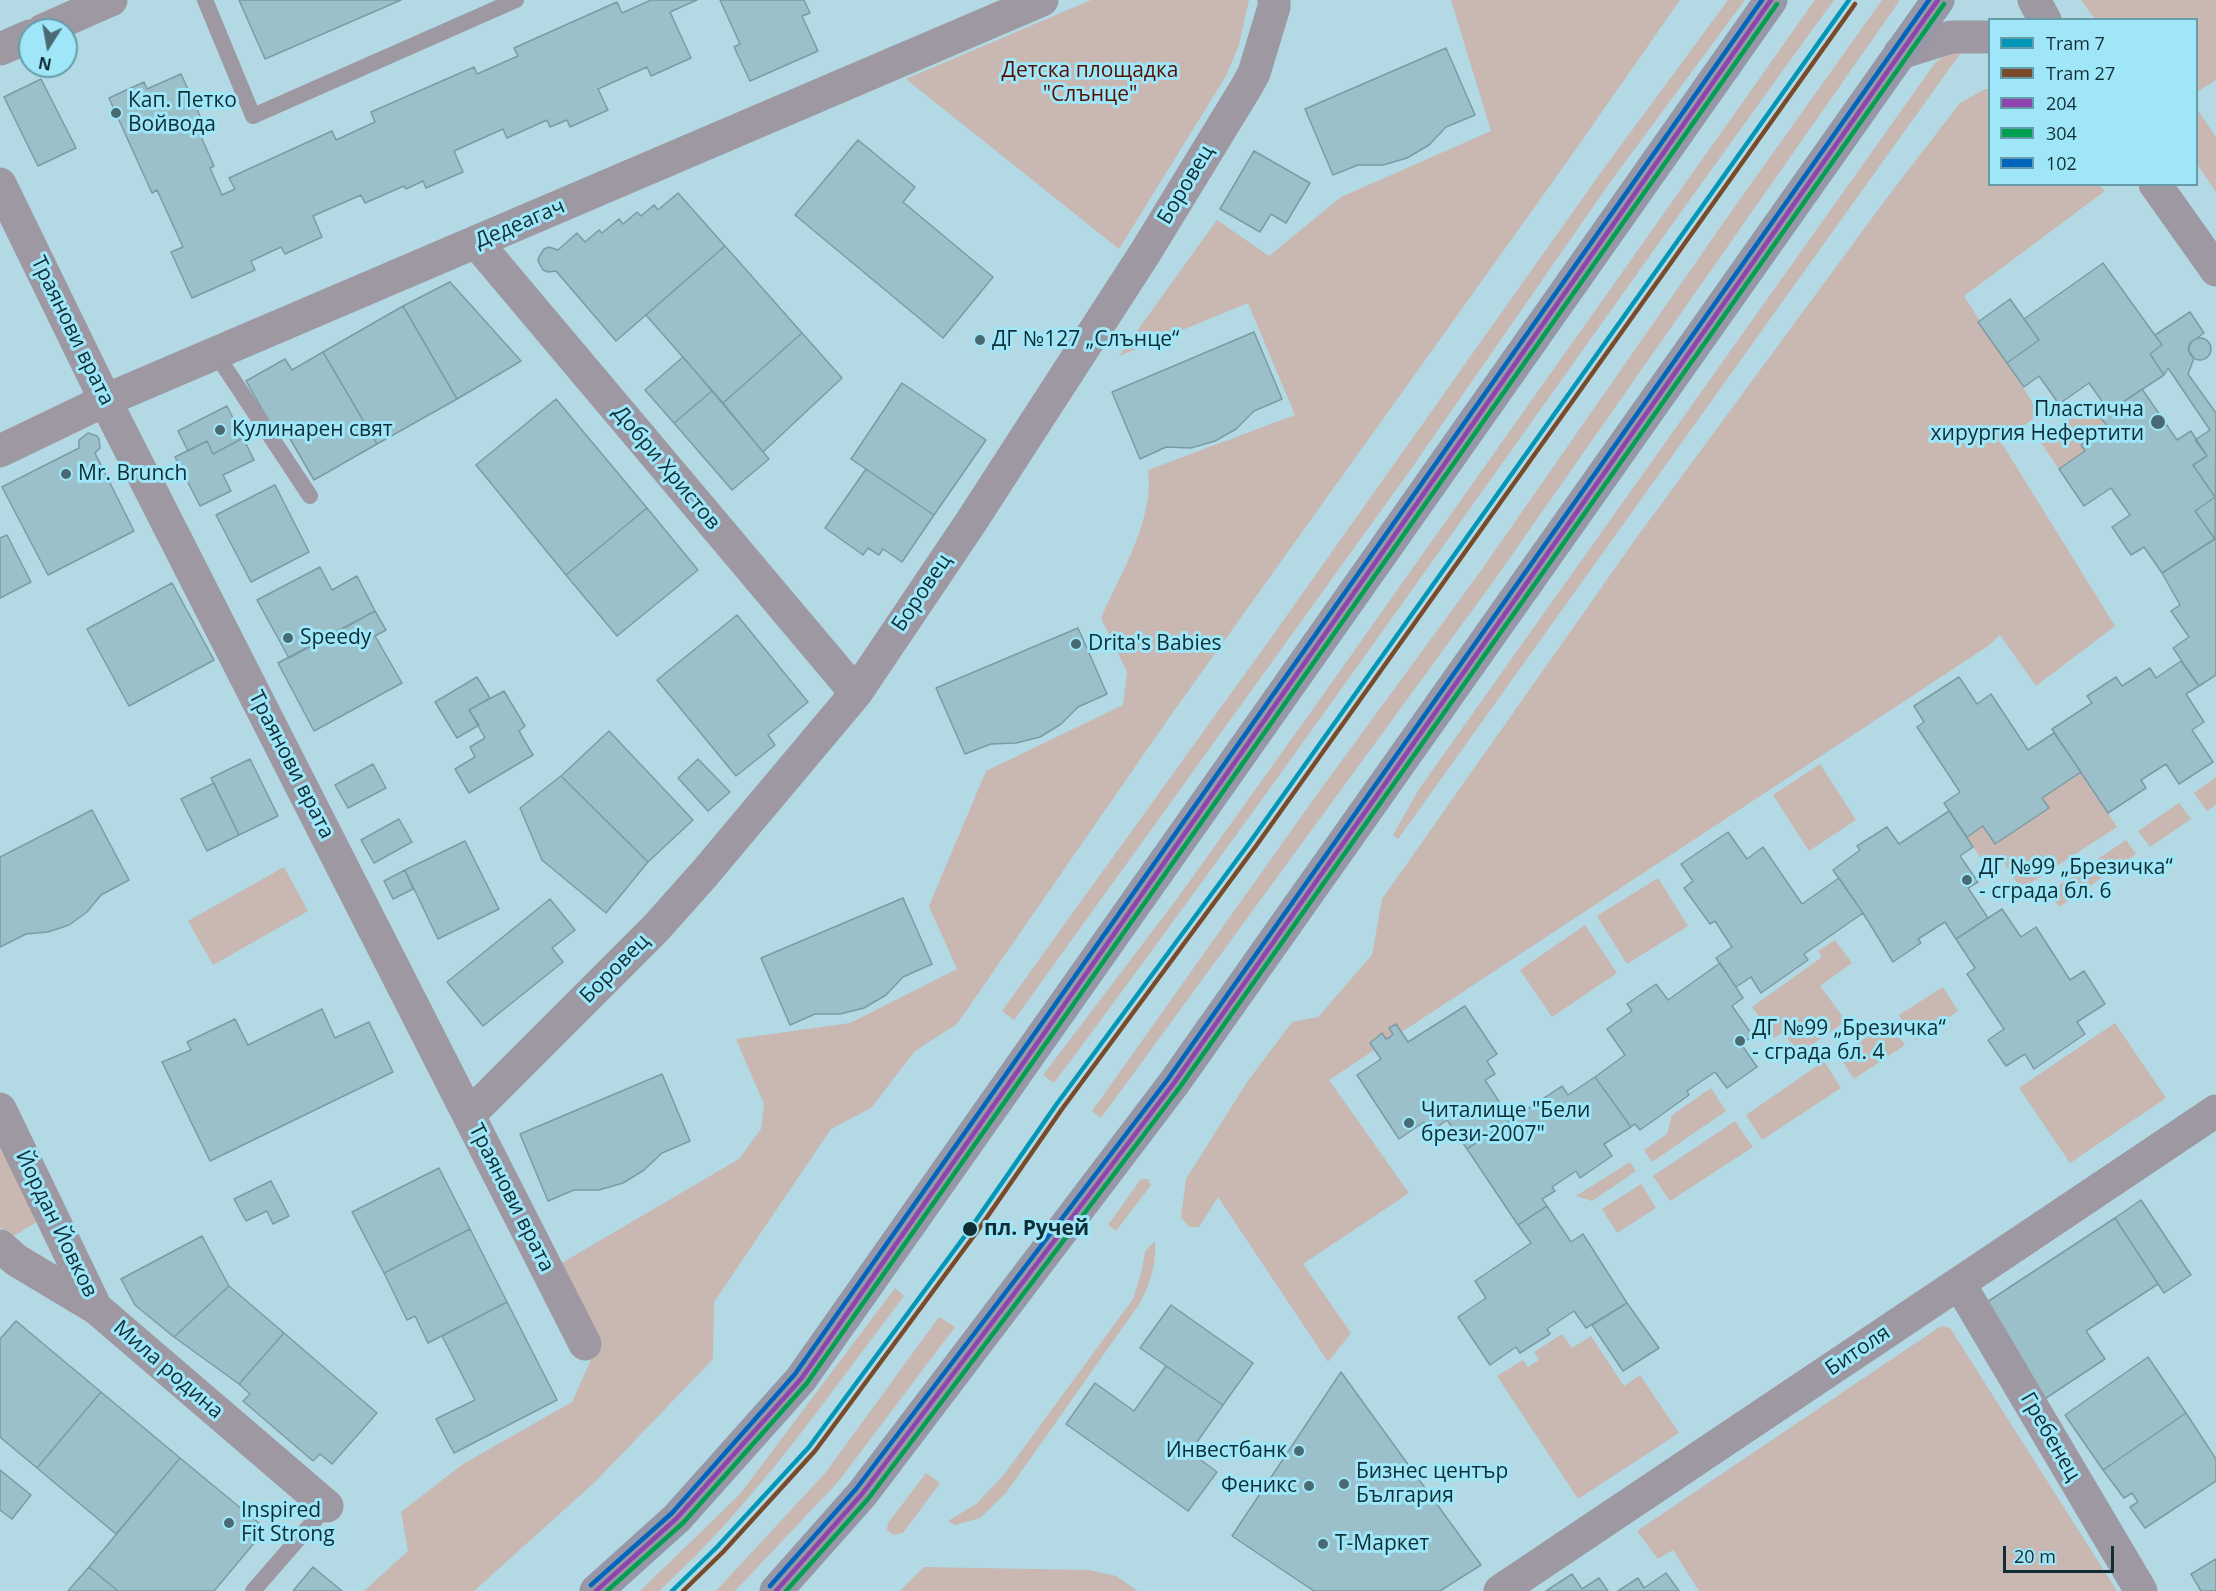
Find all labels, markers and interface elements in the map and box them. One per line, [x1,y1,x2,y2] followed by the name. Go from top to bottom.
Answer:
[18,18,78,78] north arrow
[1988,18,2198,186] legend
[2046,31,2105,55] text: Tram 7
[36,52,53,76] text: N
[1002,58,1178,108] park label: Детска площадка "Слънце"
[2046,61,2115,85] text: Tram 27
[128,88,237,138] place label: Кап. Петко Войвода
[2046,91,2077,115] text: 204
[109,106,123,120] marker: Кап. Петко Войвода
[2046,121,2077,145] text: 304
[1153,141,1219,229] street label: Боровец
[2046,151,2077,175] text: 102
[471,194,569,254] street label: Дедеагач
[25,252,119,410] street label: Траянови врата
[992,327,1179,353] place label: ДГ №127 „Слънце“
[973,333,987,347] marker: ДГ №127 „Слънце“
[1931,397,2144,447] place label: Пластична хирургия Нефертити
[607,401,725,535] street label: Добри Христов
[2149,413,2167,431] marker: Пластична хирургия Нефертити
[232,417,393,443] place label: Кулинарен свят
[213,423,227,437] marker: Кулинарен свят
[78,461,187,487] place label: Mr. Brunch
[59,467,73,481] marker: Mr. Brunch
[887,549,957,637] street label: Боровец
[300,625,371,651] place label: Speedy
[281,631,295,645] marker: Speedy
[1088,631,1222,657] place label: Drita's Babies
[1069,637,1083,651] marker: Drita's Babies
[243,687,339,843] street label: Траянови врата
[1979,855,2173,905] place label: ДГ №99 „Брезичка“ - сграда бл. 6
[1960,873,1974,887] marker: ДГ №99 „Брезичка“ - сграда бл. 6
[575,929,655,1009] street label: Боровец
[1752,1016,1946,1066] place label: ДГ №99 „Брезичка“ - сграда бл. 4
[1733,1034,1747,1048] marker: ДГ №99 „Брезичка“ - сграда бл. 4
[1421,1098,1590,1148] place label: Читалище "Бели брези-2007"
[1402,1116,1416,1130] marker: Читалище "Бели брези-2007"
[463,1120,559,1276] street label: Траянови врата
[10,1147,102,1301] street label: Йордан Йовков
[984,1216,1089,1242] place label: пл. Ручей
[961,1220,979,1238] marker: пл. Ручей
[108,1315,228,1425] street label: Мила родина
[1821,1320,1895,1382] street label: Битоля
[2015,1388,2085,1486] street label: Гребенец
[1166,1438,1287,1464] place label: Инвестбанк
[1292,1444,1306,1458] marker: Инвестбанк
[1356,1459,1508,1509] place label: Бизнес център България
[1221,1473,1297,1499] place label: Феникс
[1337,1477,1351,1491] marker: Бизнес център България
[1302,1479,1316,1493] marker: Феникс
[241,1498,335,1548] place label: Inspired Fit Strong
[222,1516,236,1530] marker: Inspired Fit Strong
[1335,1531,1429,1557] place label: Т-Маркет
[2006,1534,2117,1572] scale bar
[1316,1537,1330,1551] marker: Т-Маркет
[2014,1544,2056,1568] text: 20 m

